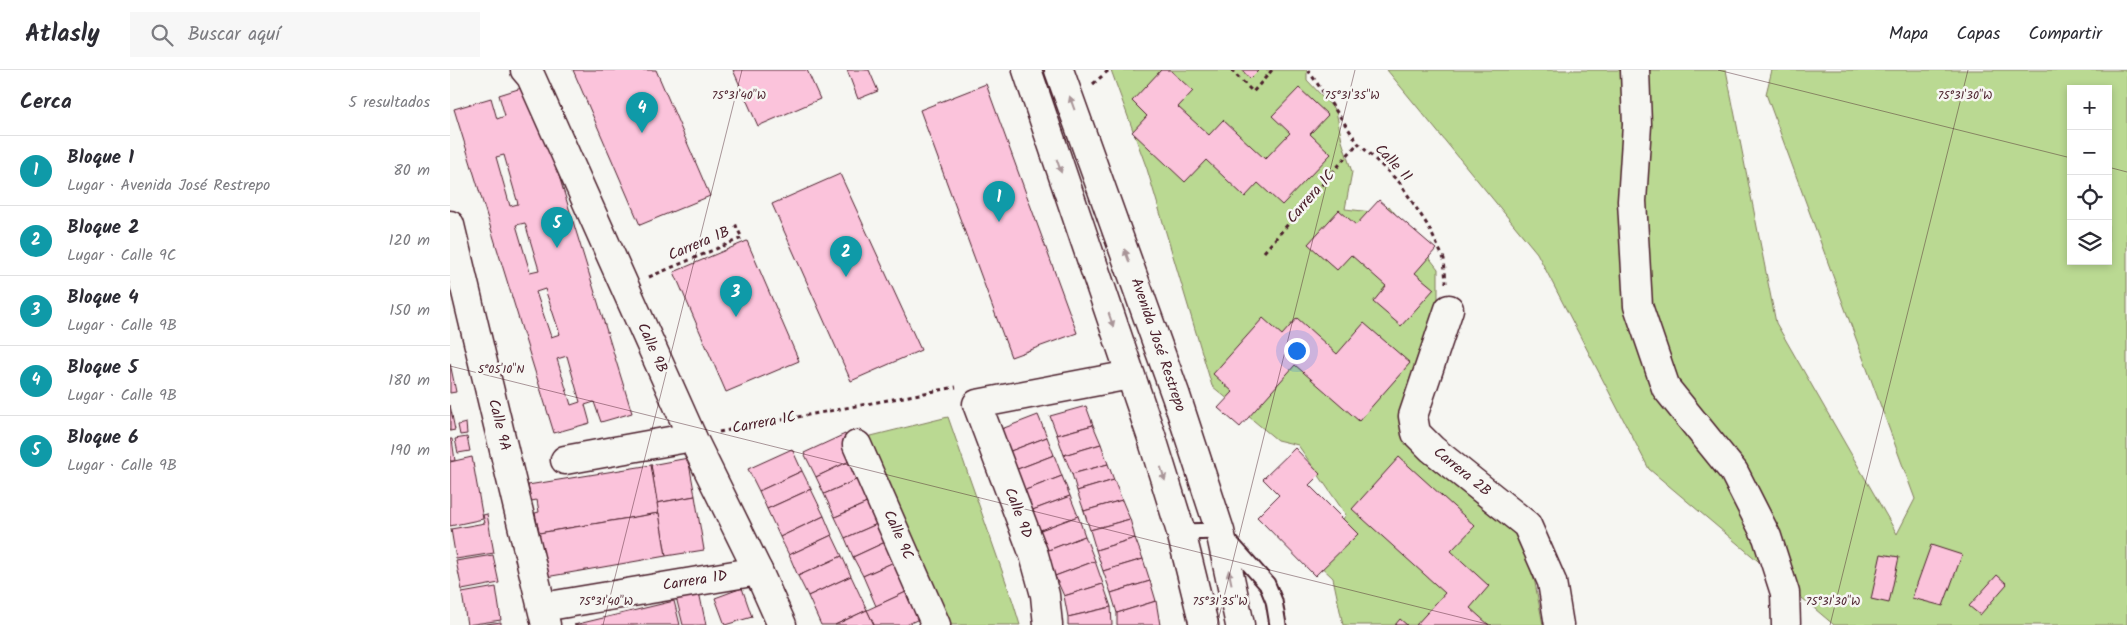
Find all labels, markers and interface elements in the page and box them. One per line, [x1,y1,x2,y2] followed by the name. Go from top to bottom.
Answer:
[130,12,480,57] search box
[25,15,100,54] text: Atlasly
[188,20,280,50] text: Buscar aquí
[1889,20,1929,49] text: Mapa
[1957,20,2001,49] text: Capas
[2029,20,2102,49] text: Compartir
[148,21,176,49] icon: search
[2067,85,2112,265] map controls
[2067,85,2112,130] button: +
[20,86,72,119] text: Cerca
[712,86,766,105] text: 75°31'40"W
[1324,86,1380,105] text: 75°31'35"W
[1938,86,1992,105] text: 75°31'30"W
[348,90,430,115] text: 5 resultados
[626,92,658,133] pin: 4
[1068,95,1076,110] one-way arrow
[2067,130,2112,175] button: −
[1369,138,1418,188] street label: Calle 11
[67,143,134,173] text: Bloque 1
[34,158,38,183] text: 1
[393,158,430,183] text: 80 m
[1055,159,1063,174] one-way arrow
[1281,165,1341,229] street label: Carrera 1C
[67,173,270,198] text: Lugar · Avenida José Restrepo
[2067,175,2112,220] button: locate
[983,181,1015,222] pin: 1
[541,207,573,248] pin: 5
[67,213,139,243] text: Bloque 2
[664,220,734,268] street label: Carrera 1B
[2067,220,2112,265] button: layers
[31,228,41,253] text: 2
[389,228,430,253] text: 120 m
[830,236,862,277] pin: 2
[67,243,176,268] text: Lugar · Calle 9C
[1123,249,1130,264] one-way arrow
[1124,275,1192,416] street label: Avenida José Restrepo
[720,276,752,317] pin: 3
[67,283,139,313] text: Bloque 4
[32,298,40,323] text: 3
[389,298,430,323] text: 150 m
[67,313,177,338] text: Lugar · Calle 9B
[1107,313,1115,328] one-way arrow
[630,319,674,377] street label: Calle 9B
[1284,338,1310,364] your location
[67,353,138,383] text: Bloque 5
[478,360,524,379] text: 5°05'10"N
[32,368,40,393] text: 4
[388,368,430,393] text: 180 m
[67,383,177,408] text: Lugar · Calle 9B
[481,397,517,453] street label: Calle 9A
[730,405,798,441] street label: Carrera 1C
[67,423,139,453] text: Bloque 6
[32,438,40,463] text: 5
[390,438,430,463] text: 190 m
[1428,441,1496,503] street label: Carrera 2B
[67,453,177,478] text: Lugar · Calle 9B
[1159,467,1167,482] one-way arrow
[997,484,1039,542] street label: Calle 9D
[876,506,920,564] street label: Calle 9C
[661,564,729,598] street label: Carrera 1D
[1226,570,1234,585] one-way arrow
[579,592,633,611] text: 75°31'40"W
[1192,592,1248,611] text: 75°31'35"W
[1806,592,1860,611] text: 75°31'30"W

